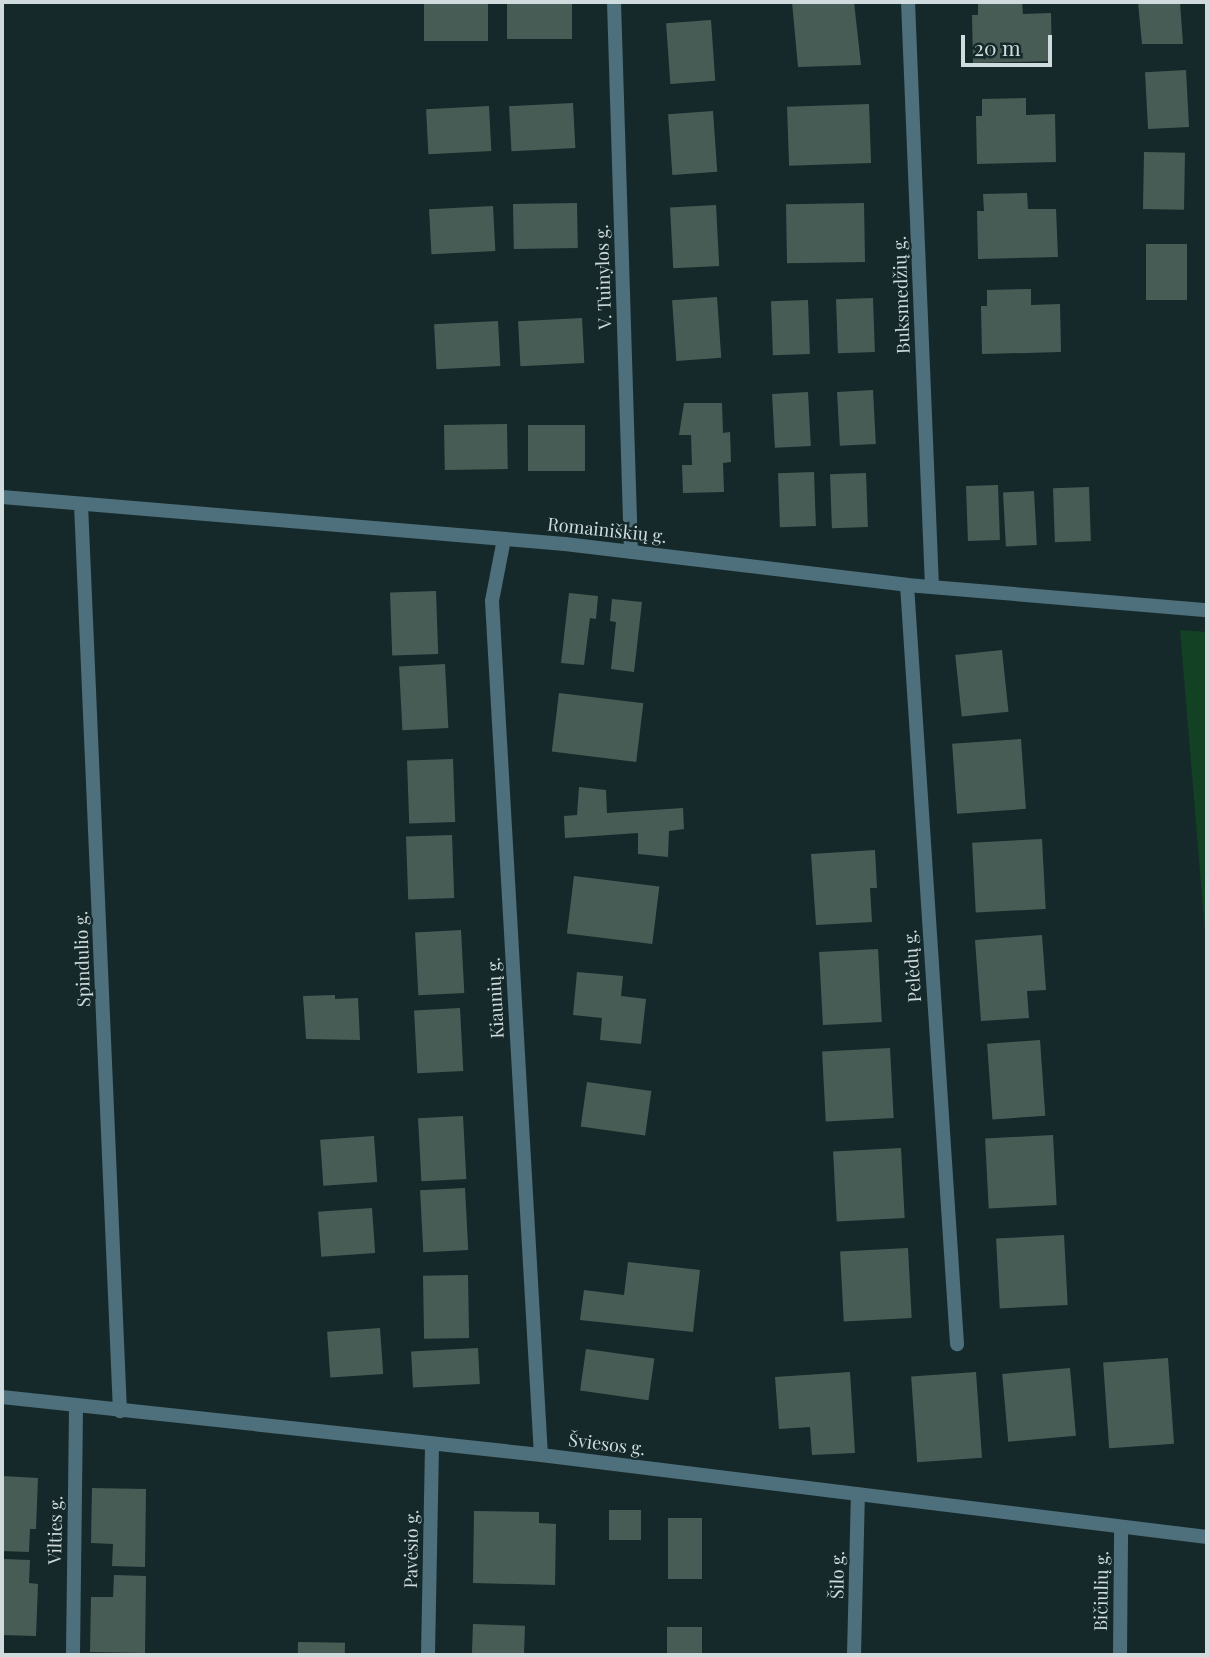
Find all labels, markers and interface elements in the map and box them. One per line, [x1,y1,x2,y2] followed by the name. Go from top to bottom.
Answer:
[964,21,1055,65] scale bar
[974,33,1021,61] text: 20 m
[590,224,616,330] street label: V. Tuinylos g.
[888,236,914,354] street label: Buksmedžių g.
[546,513,668,547] street label: Romainiškių g.
[70,911,94,1007] street label: Spindulio g.
[899,929,925,1003] street label: Pelėdų g.
[482,957,508,1039] street label: Kiaunių g.
[567,1429,647,1459] street label: Šviesos g.
[44,1496,66,1564] street label: Vilties g.
[400,1509,422,1589] street label: Pavėsio g.
[826,1551,848,1599] street label: Šilo g.
[1090,1551,1112,1631] street label: Bičiulių g.

